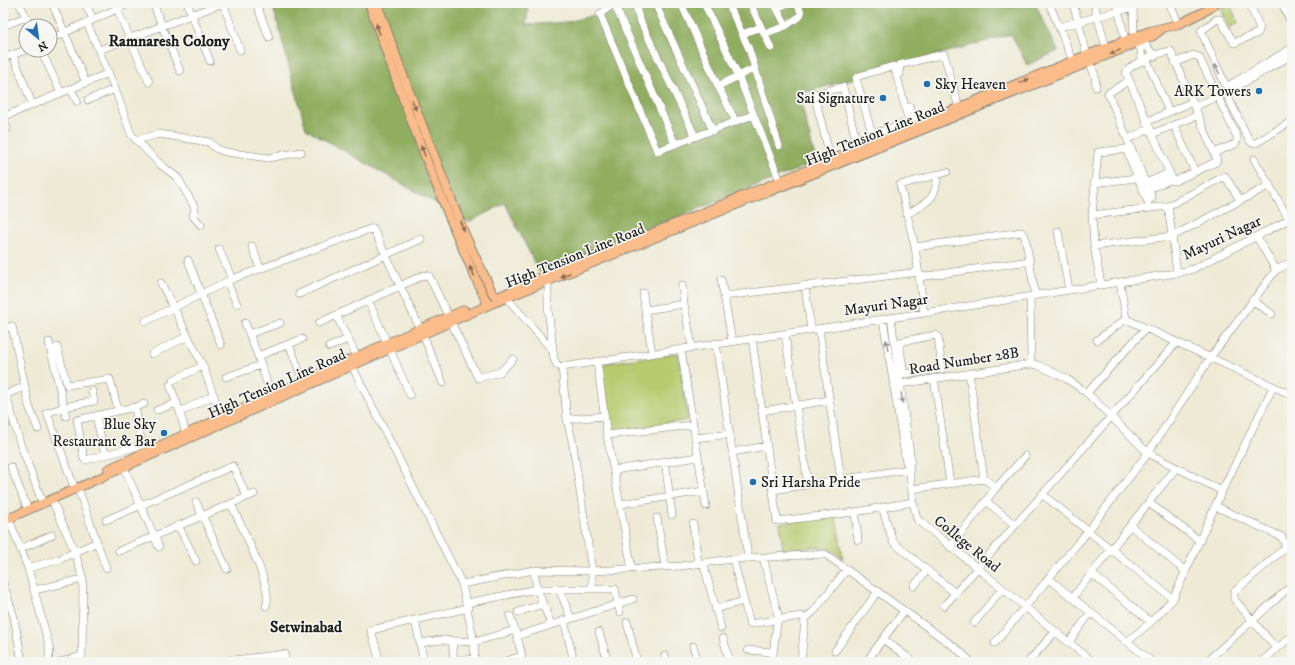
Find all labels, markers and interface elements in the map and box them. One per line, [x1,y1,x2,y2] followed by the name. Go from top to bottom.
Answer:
[18,18,58,58] north arrow
[374,23,380,35] one-way arrow
[108,31,230,51] district label: Ramnaresh Colony
[35,38,50,54] text: N
[1109,49,1120,55] one-way arrow
[1214,64,1220,75] one-way arrow
[935,75,1006,94] place label: Sky Heaven
[1018,77,1030,83] one-way arrow
[922,79,932,89] marker: Sky Heaven
[1174,82,1251,101] place label: ARK Towers
[1254,86,1264,96] marker: ARK Towers
[797,89,875,108] place label: Sai Signature
[878,93,888,103] marker: Sai Signature
[802,97,948,171] street label: High Tension Line Road
[412,100,418,112] one-way arrow
[420,145,426,156] one-way arrow
[1180,211,1265,264] street label: Mayuri Nagar
[502,219,648,293] street label: High Tension Line Road
[459,221,465,233] one-way arrow
[469,266,475,277] one-way arrow
[558,273,570,279] one-way arrow
[843,290,930,320] street label: Mayuri Nagar
[884,339,890,351] one-way arrow
[908,343,1020,379] street label: Road Number 28B
[205,345,349,423] street label: High Tension Line Road
[899,392,905,404] one-way arrow
[53,415,157,451] place label: Blue Sky Restaurant & Bar
[159,428,169,438] marker: Blue Sky Restaurant & Bar
[761,473,860,492] place label: Sri Harsha Pride
[748,477,758,487] marker: Sri Harsha Pride
[930,511,1005,577] street label: College Road
[270,617,343,637] district label: Setwinabad

